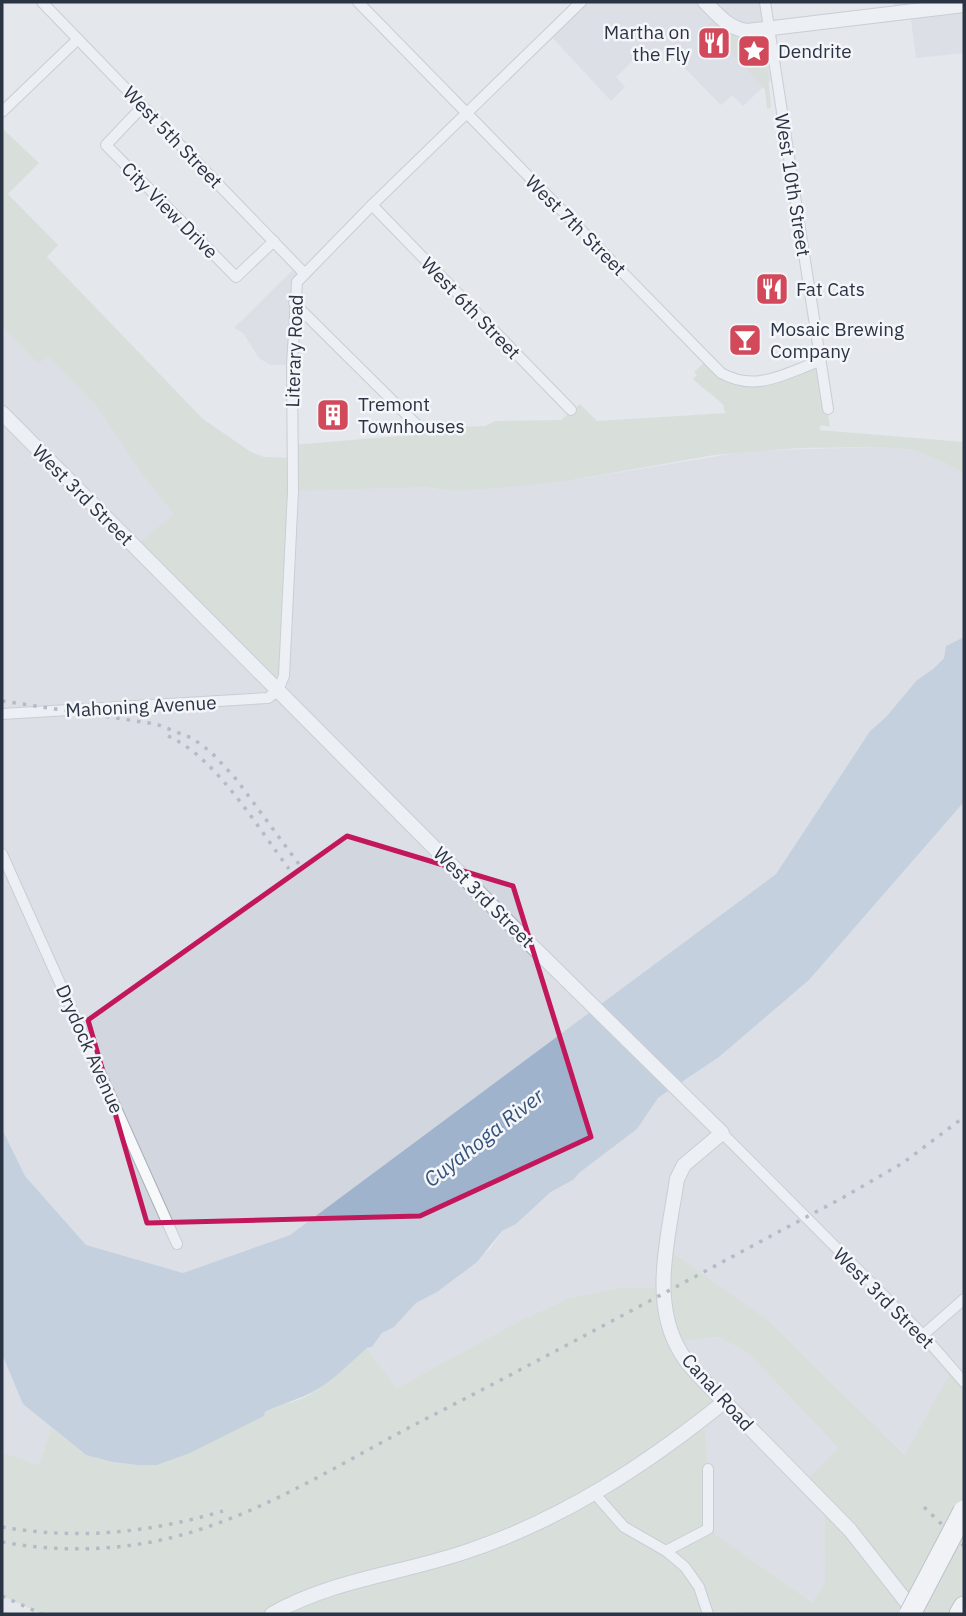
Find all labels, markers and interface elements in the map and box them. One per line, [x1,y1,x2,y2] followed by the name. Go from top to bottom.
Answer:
[604,20,691,66] place label: Martha on the Fly
[695,24,733,62] restaurant icon: Martha on the Fly
[735,32,773,70] place icon: Dendrite
[778,39,852,63] place label: Dendrite
[118,81,228,193] street label: West 5th Street
[770,112,816,258] street label: West 10th Street
[117,157,223,263] street label: City View Drive
[521,170,631,280] street label: West 7th Street
[416,252,526,364] street label: West 6th Street
[753,270,791,308] restaurant icon: Fat Cats
[796,277,865,301] place label: Fat Cats
[280,294,308,408] street label: Literary Road
[770,317,904,363] place label: Mosaic Brewing Company
[726,321,764,359] bar icon: Mosaic Brewing Company
[358,392,465,438] place label: Tremont Townhouses
[314,396,352,434] building icon: Tremont Townhouses
[27,439,139,551] street label: West 3rd Street
[65,690,217,722] street label: Mahoning Avenue
[428,841,540,953] street label: West 3rd Street
[51,981,129,1117] street label: Drydock Avenue
[418,1081,550,1193] water label: Cuyahoga River
[828,1242,940,1354] street label: West 3rd Street
[677,1348,759,1436] street label: Canal Road

